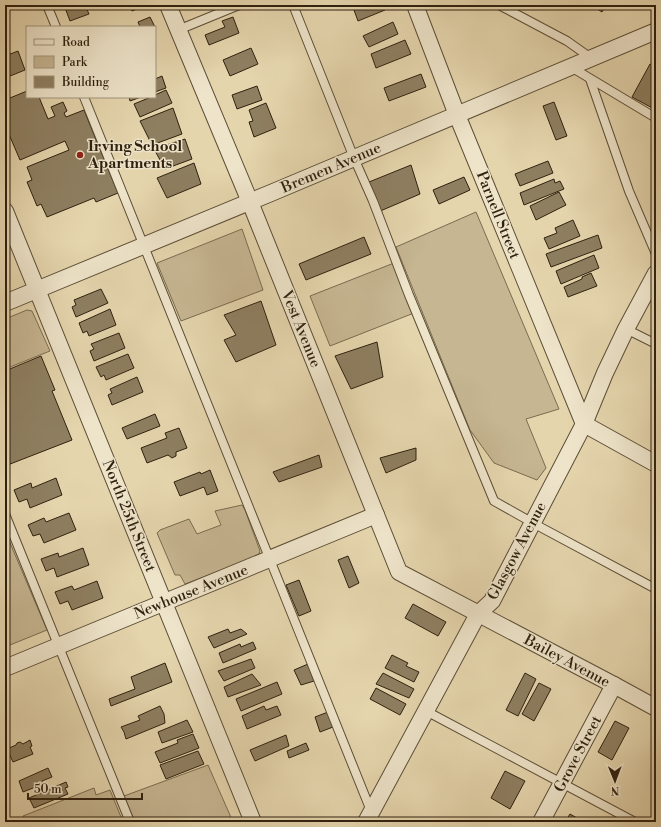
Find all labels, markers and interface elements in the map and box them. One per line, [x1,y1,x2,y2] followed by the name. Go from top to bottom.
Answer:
[26,26,156,98] legend
[62,35,90,50] text: Road
[62,55,88,70] text: Park
[61,75,110,90] text: Building
[87,137,182,173] place label: Irving School Apartments
[277,138,384,198] street label: Bremen Avenue
[75,150,85,160] marker: Irving School Apartments
[472,168,524,262] street label: Parnell Street
[277,287,325,370] street label: Vest Avenue
[98,457,160,575] street label: North 25th Street
[483,499,551,603] street label: Glasgow Avenue
[131,560,251,624] street label: Newhouse Avenue
[520,630,613,692] street label: Bailey Avenue
[550,712,606,796] street label: Grove Street
[595,761,635,801] north arrow
[28,775,142,801] scale bar
[34,782,62,797] text: 50 m
[610,783,620,797] text: N

